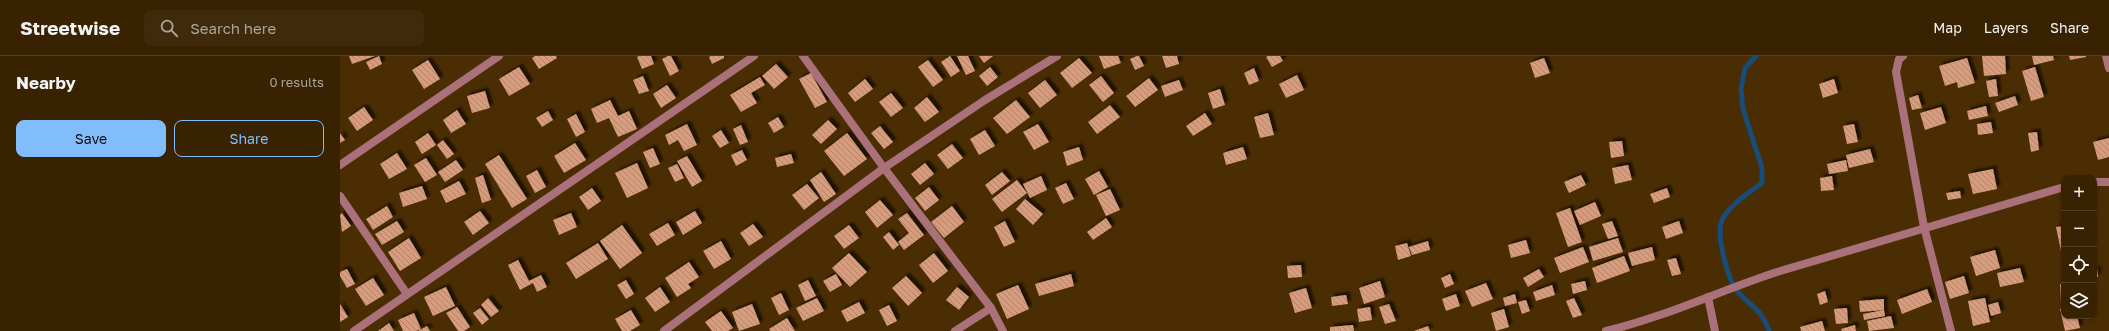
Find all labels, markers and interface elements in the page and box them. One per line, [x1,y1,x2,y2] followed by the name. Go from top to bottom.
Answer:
[144,10,424,46] search box
[20,16,120,39] text: Streetwise
[158,17,180,39] icon: search
[190,19,276,37] text: Search here
[1933,19,1962,36] text: Map
[1984,19,2028,36] text: Layers
[2050,19,2089,36] text: Share
[16,72,76,93] text: Nearby
[269,74,324,90] text: 0 results
[16,120,166,157] button: Save
[174,120,324,157] button: Share
[2061,175,2097,319] map controls
[2061,175,2097,211] button: +
[2061,211,2097,247] button: −
[2061,247,2097,283] button: locate
[2061,283,2097,319] button: layers

